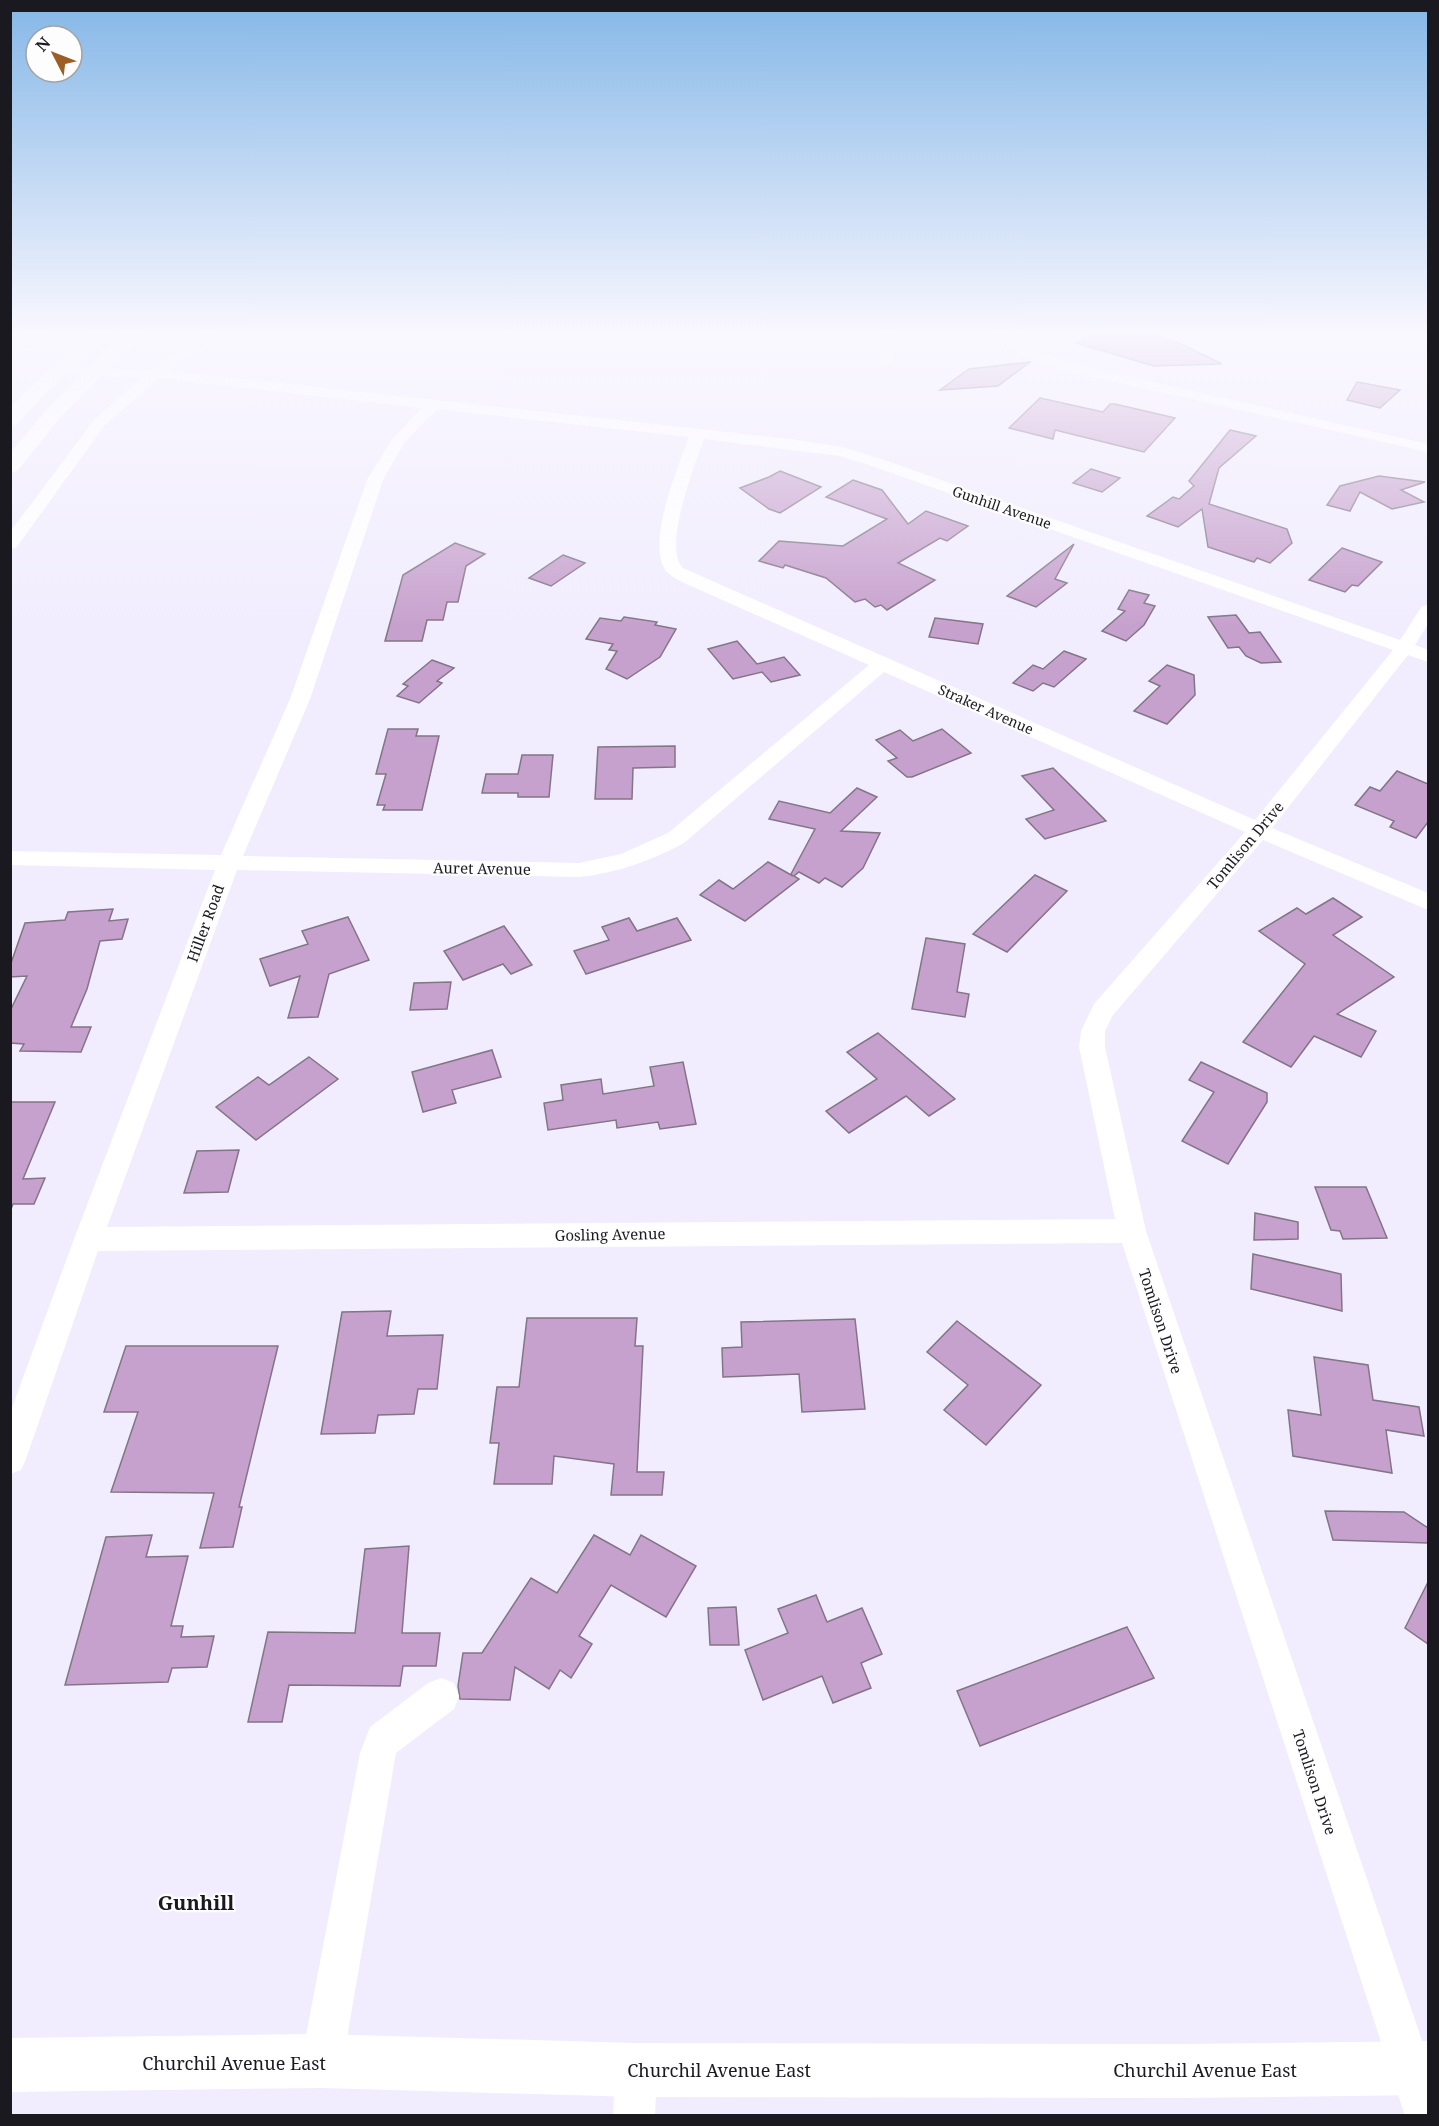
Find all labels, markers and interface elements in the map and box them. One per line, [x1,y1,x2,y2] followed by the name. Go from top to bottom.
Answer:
[24,24,84,84] north arrow
[30,32,56,56] text: N
[950,481,1054,533] street label: Gunhill Avenue
[935,679,1037,739] street label: Straker Avenue
[1202,797,1288,893] street label: Tomlison Drive
[433,857,531,879] street label: Auret Avenue
[182,881,228,965] street label: Hiller Road
[554,1223,666,1245] street label: Gosling Avenue
[1135,1266,1187,1376] street label: Tomlison Drive
[1289,1727,1341,1837] street label: Tomlison Drive
[158,1889,234,1916] district label: Gunhill
[142,2051,326,2075] street label: Churchil Avenue East
[627,2058,811,2082] street label: Churchil Avenue East
[1113,2058,1297,2082] street label: Churchil Avenue East

